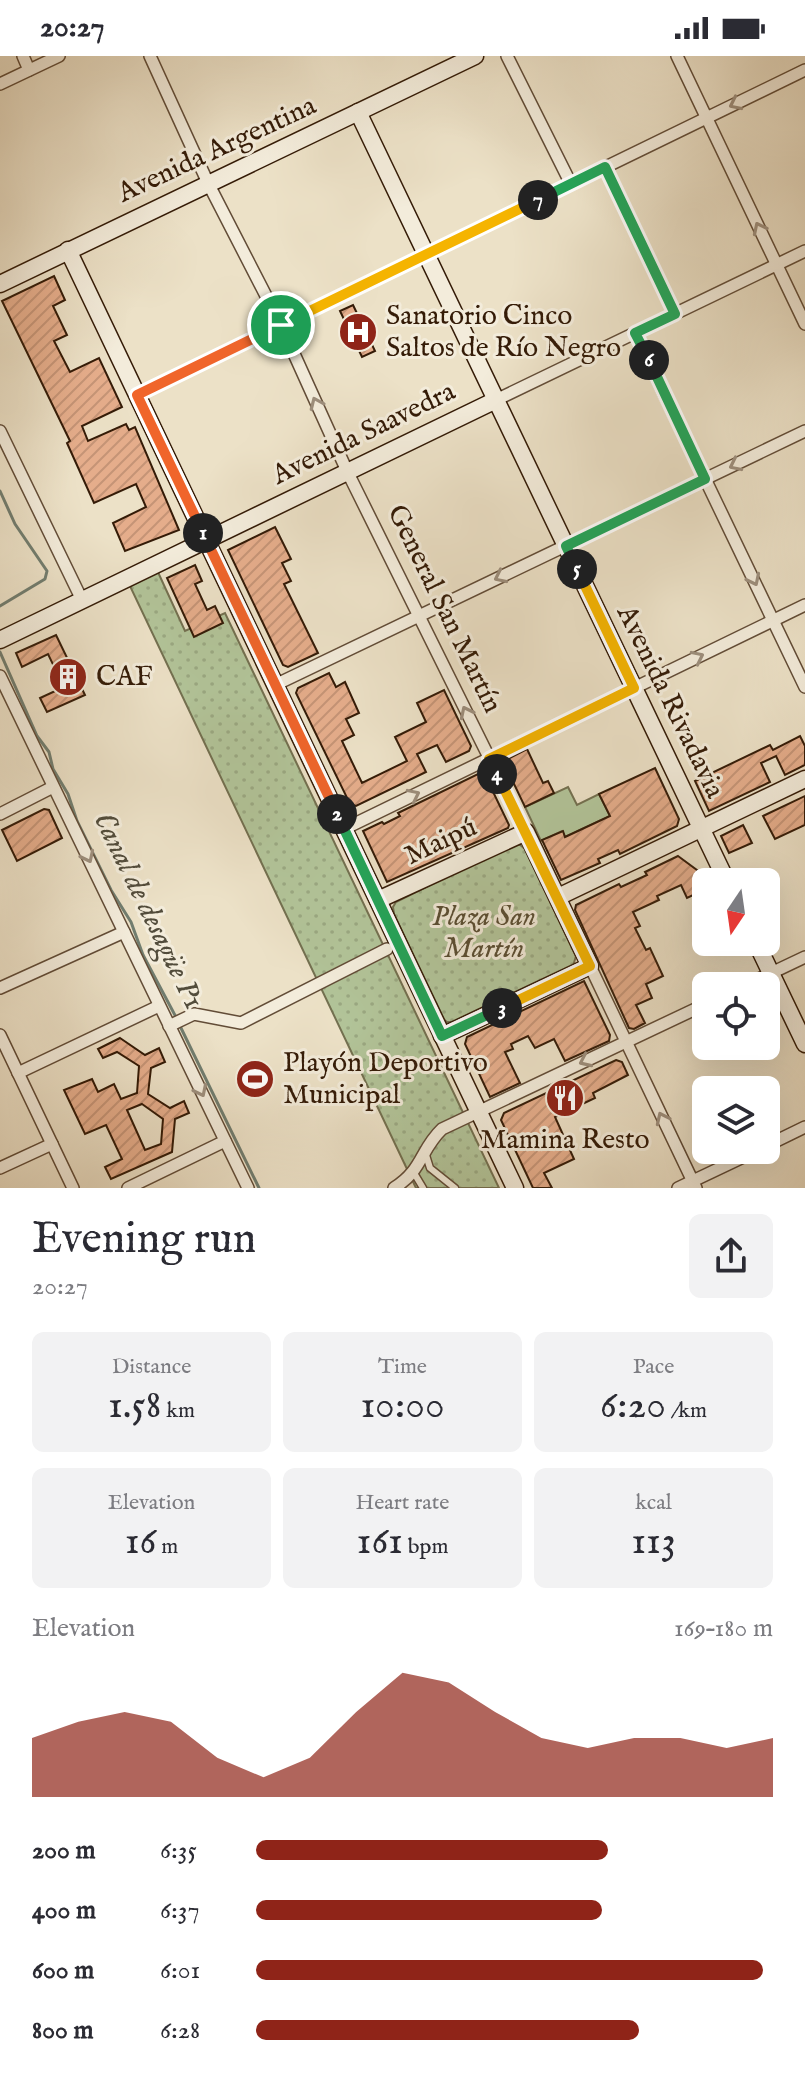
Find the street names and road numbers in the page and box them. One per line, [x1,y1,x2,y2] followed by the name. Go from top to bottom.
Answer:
[111,88,323,212] street label: Avenida Argentina
[266,374,462,494] street label: Avenida Saavedra
[378,499,510,719] street label: General San Martín
[608,599,732,805] street label: Avenida Rivadavia
[399,810,483,874] street label: Maipú

